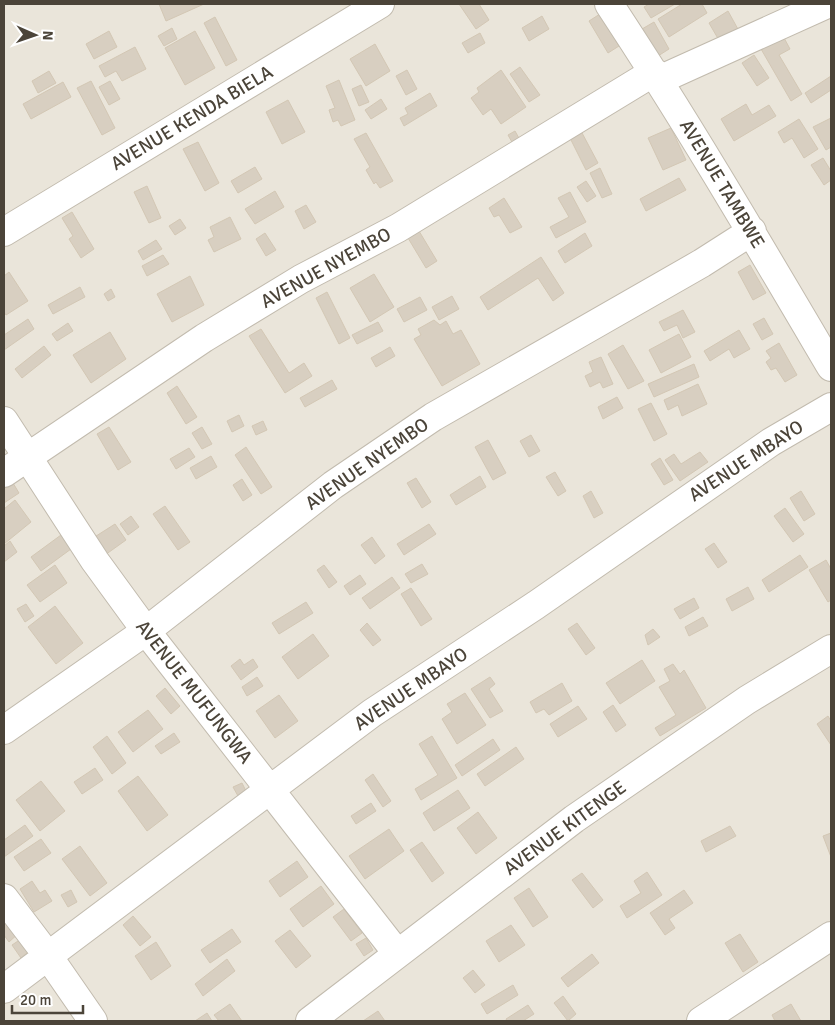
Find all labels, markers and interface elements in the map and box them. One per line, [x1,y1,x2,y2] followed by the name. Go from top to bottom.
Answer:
[10,10,60,60] north arrow
[39,30,56,41] text: N
[107,60,278,176] street label: AVENUE KENDA BIELA
[674,115,770,253] street label: AVENUE TAMBWE
[257,222,395,314] street label: AVENUE NYEMBO
[301,412,433,516] street label: AVENUE NYEMBO
[684,415,808,507] street label: AVENUE MBAYO
[130,615,258,769] street label: AVENUE MUFUNGWA
[350,642,472,736] street label: AVENUE MBAYO
[499,775,631,881] street label: AVENUE KITENGE
[12,982,84,1014] scale bar
[20,991,51,1009] text: 20 m

